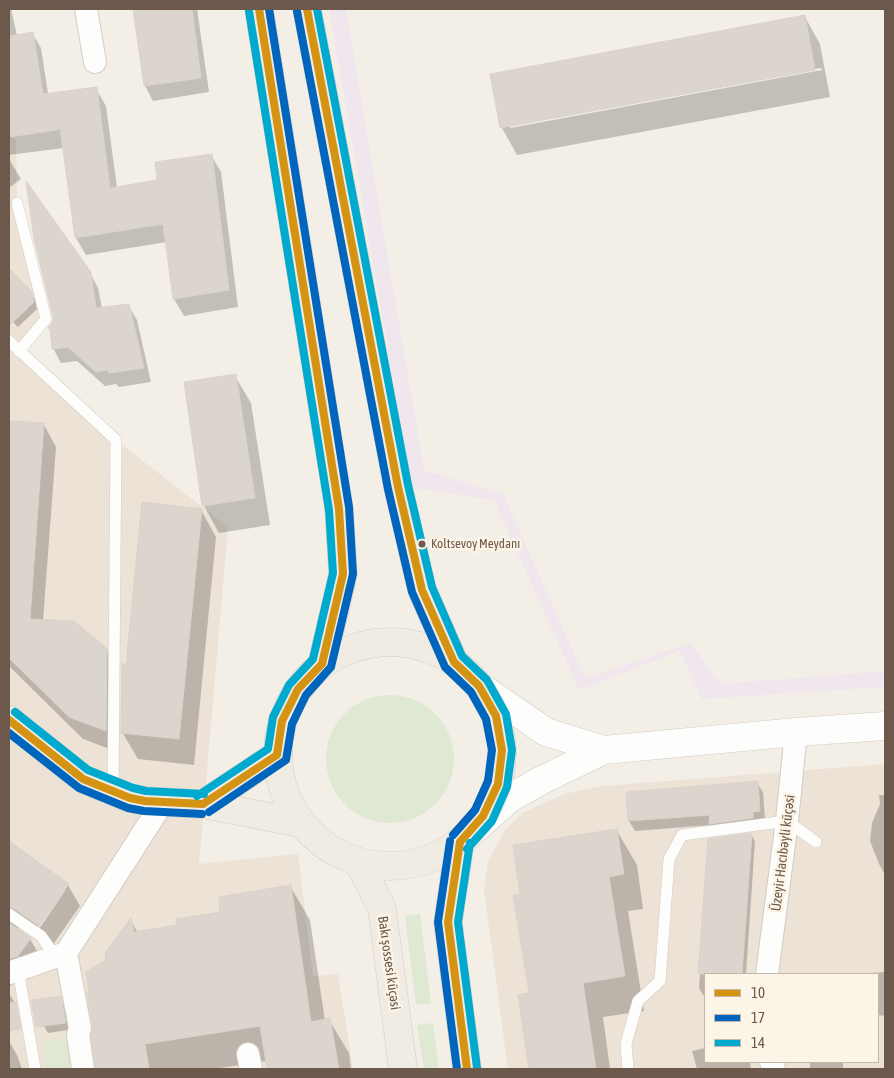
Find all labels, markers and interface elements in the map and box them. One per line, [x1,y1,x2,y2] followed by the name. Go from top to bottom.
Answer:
[431,536,520,552] place label: Koltsevoy Meydanı
[417,539,427,549] marker: Koltsevoy Meydanı
[768,794,798,912] street label: Üzeyir Hacıbəyli küçəsi
[374,915,404,1011] street label: Bakı şossesi küçəsi
[704,973,879,1063] legend
[751,984,765,1001] text: 10
[751,1009,765,1026] text: 17
[751,1034,765,1051] text: 14

